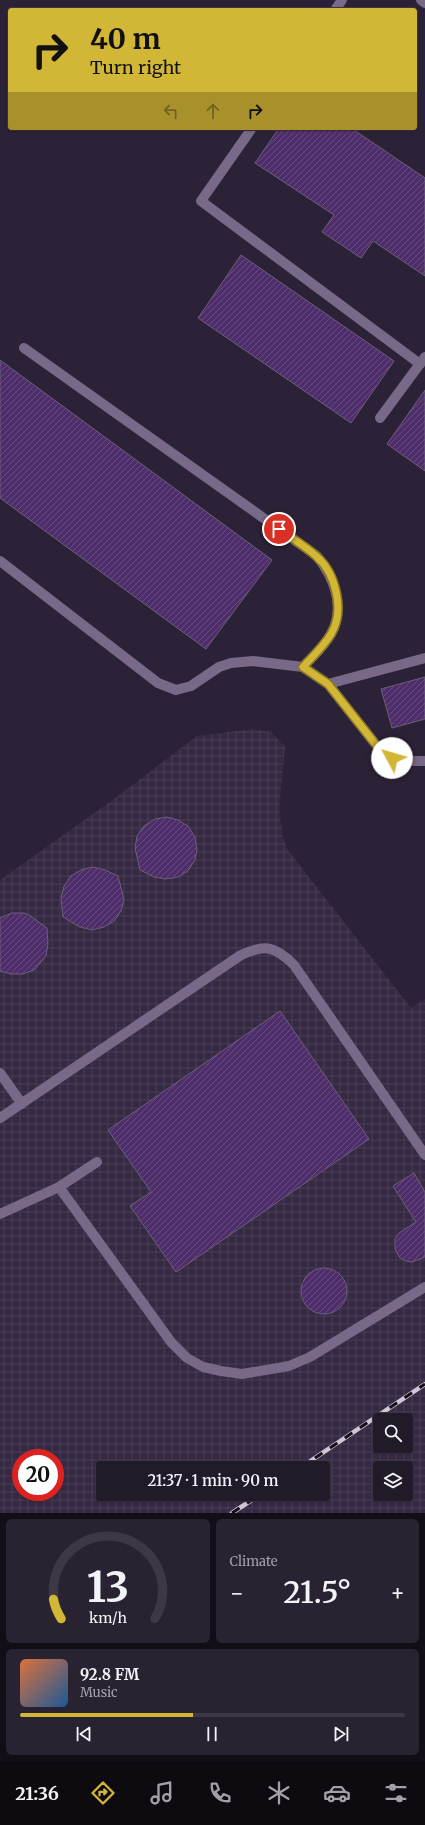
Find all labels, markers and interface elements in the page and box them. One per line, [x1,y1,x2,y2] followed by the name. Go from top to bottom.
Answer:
[90,21,161,57] text: 40 m
[24,24,76,76] icon: right
[90,56,181,79] text: Turn right
[160,100,182,122] icon: left
[202,100,224,122] icon: ahead
[244,100,266,122] icon: right
[262,512,296,546] pin
[268,518,290,540] icon: arrive
[371,737,413,779] position arrow
[373,1413,413,1501] map controls
[373,1413,413,1453] button: search
[12,1449,64,1501] speed limit sign: 20
[373,1461,413,1501] button: layers
[147,1471,279,1490] text: 21:37 · 1 min · 90 m
[230,1553,278,1570] text: Climate
[87,1561,129,1613] text: 13
[283,1573,351,1611] text: 21.5°
[230,1579,244,1607] text: −
[390,1579,405,1607] text: +
[89,1609,127,1627] text: km/h
[80,1665,139,1684] text: 92.8 FM
[80,1684,118,1701] text: Music
[73,1723,95,1745] icon: previous
[201,1723,223,1745] icon: pause
[330,1723,352,1745] icon: next
[89,1779,117,1807] icon: directions
[148,1779,176,1807] icon: music
[206,1779,234,1807] icon: phone
[265,1779,293,1807] icon: climate
[323,1779,351,1807] icon: car
[382,1779,410,1807] icon: filters
[15,1782,59,1805] text: 21:36

